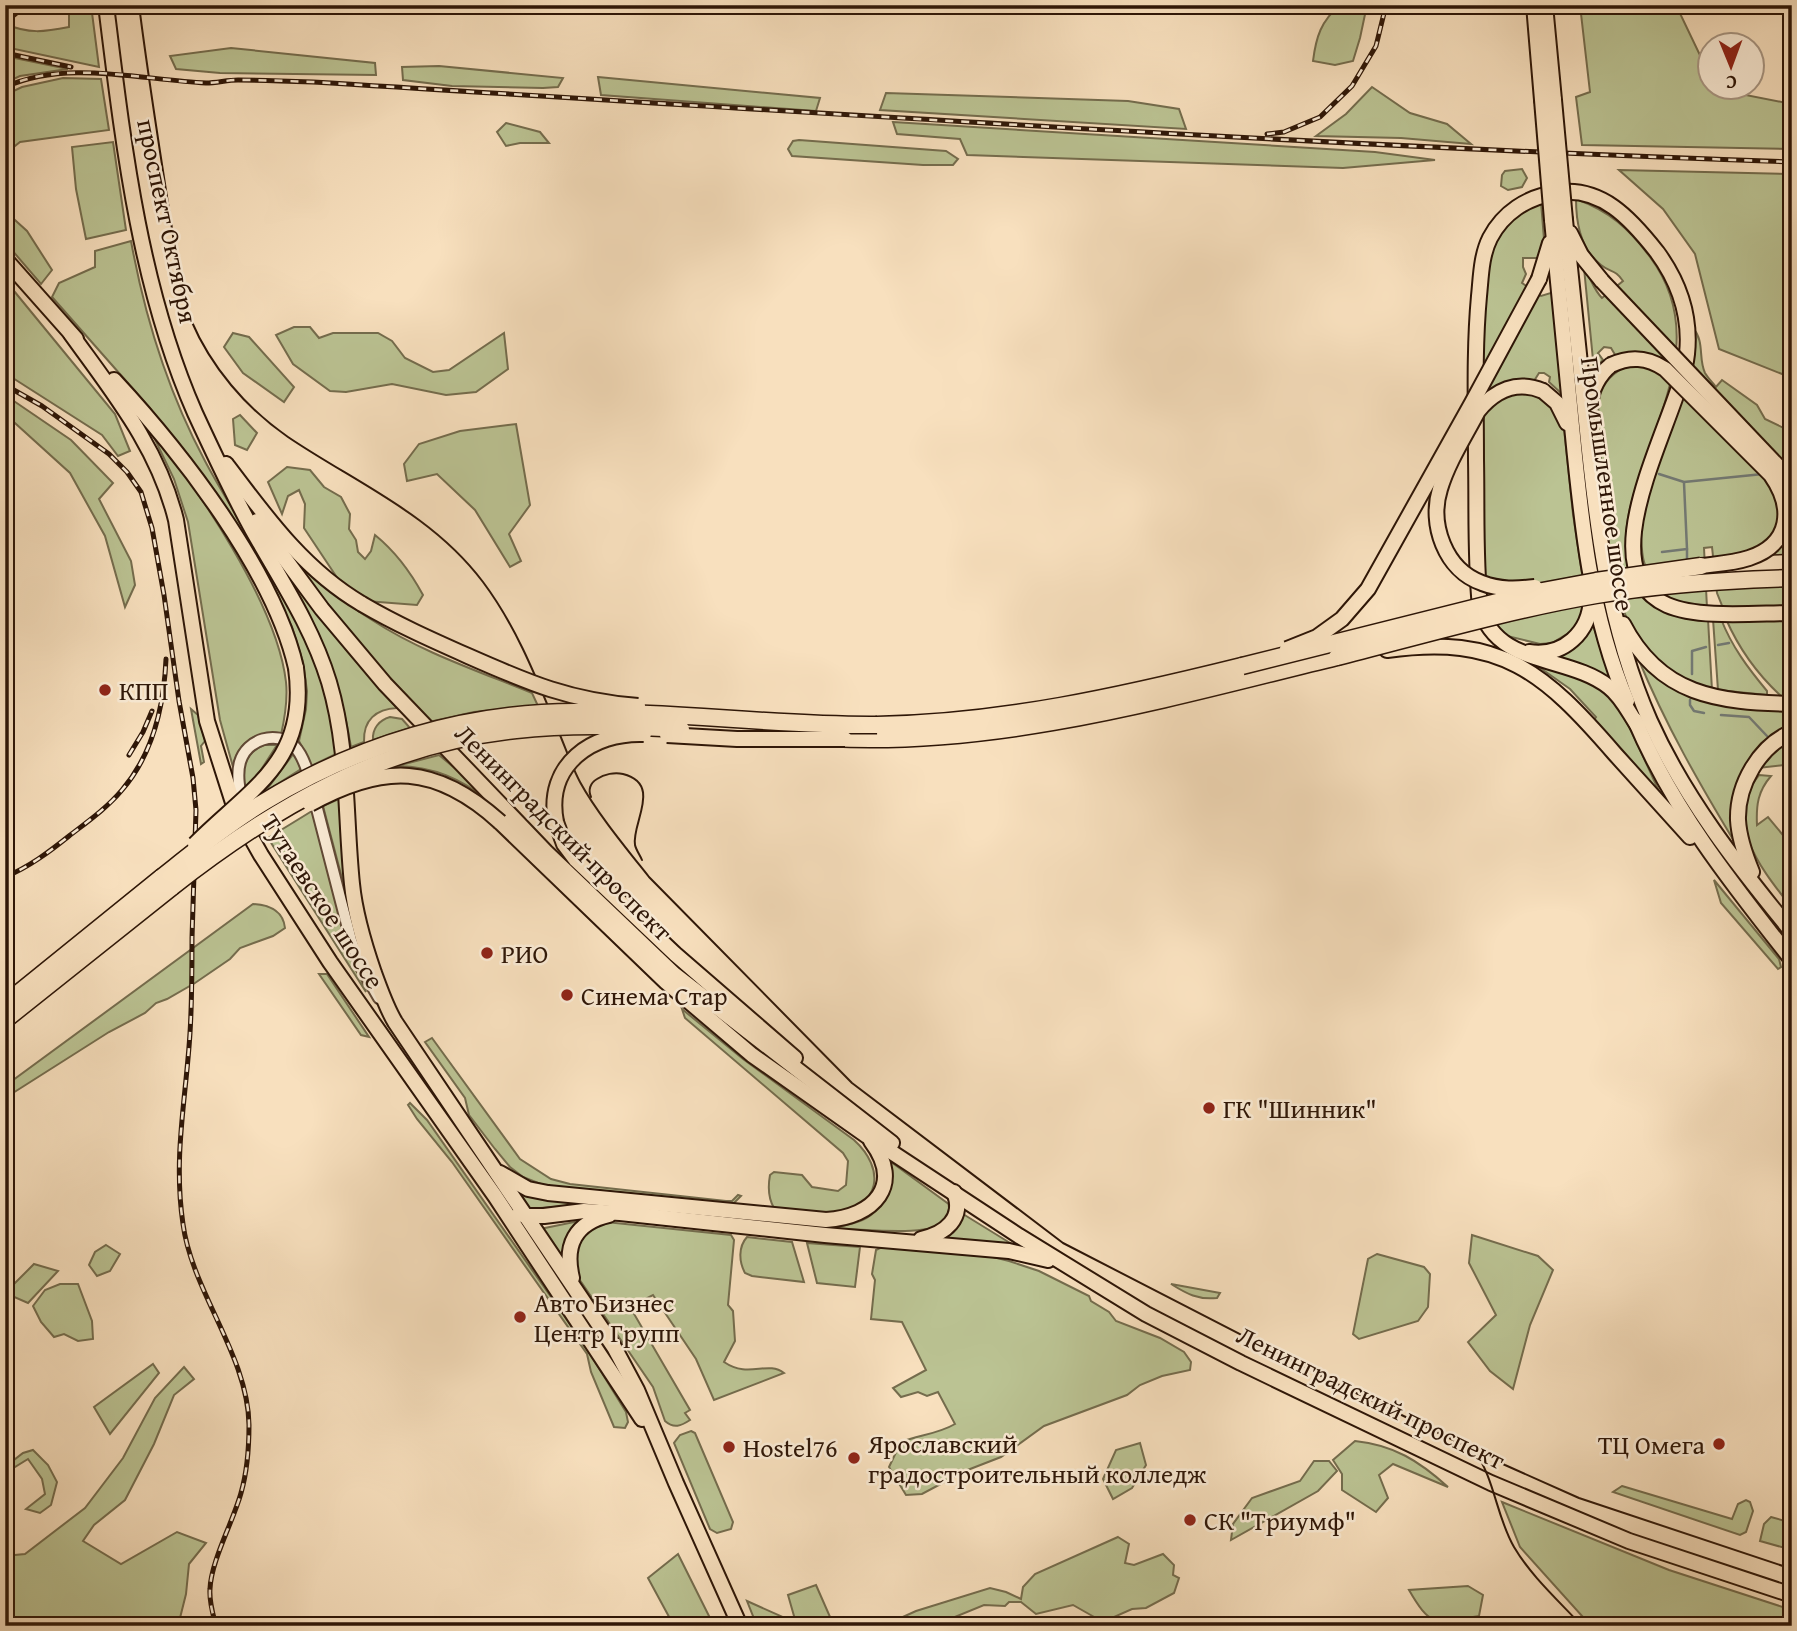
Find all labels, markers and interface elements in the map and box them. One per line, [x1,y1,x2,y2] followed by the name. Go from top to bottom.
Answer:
[1696,32,1766,102] north arrow
[1725,69,1737,97] text: С
[127,115,209,327] street label: проспект Октября
[1571,354,1645,614] street label: Промышленное шоссе
[119,671,169,710] place label: КПП
[97,682,113,698] marker: КПП
[446,714,682,950] street label: Ленинградский проспект
[252,806,394,996] street label: Тутаевское шоссе
[501,934,548,973] place label: РИО
[479,945,495,961] marker: РИО
[581,976,728,1015] place label: Синема Стар
[559,987,575,1003] marker: Синема Стар
[1223,1089,1377,1128] place label: ГК "Шинник"
[1201,1100,1217,1116] marker: ГК "Шинник"
[534,1283,680,1352] place label: Авто Бизнес Центр Групп
[512,1309,528,1325] marker: Авто Бизнес Центр Групп
[1230,1315,1512,1479] street label: Ленинградский проспект
[867,1424,1206,1493] place label: Ярославский градостроительный колледж
[1598,1425,1706,1464] place label: ТЦ Омега
[743,1428,838,1467] place label: Hostel76
[1711,1436,1727,1452] marker: ТЦ Омега
[721,1439,737,1455] marker: Hostel76
[846,1450,862,1466] marker: Ярославский градостроительный колледж
[1204,1501,1356,1540] place label: СК "Триумф"
[1182,1512,1198,1528] marker: СК "Триумф"

